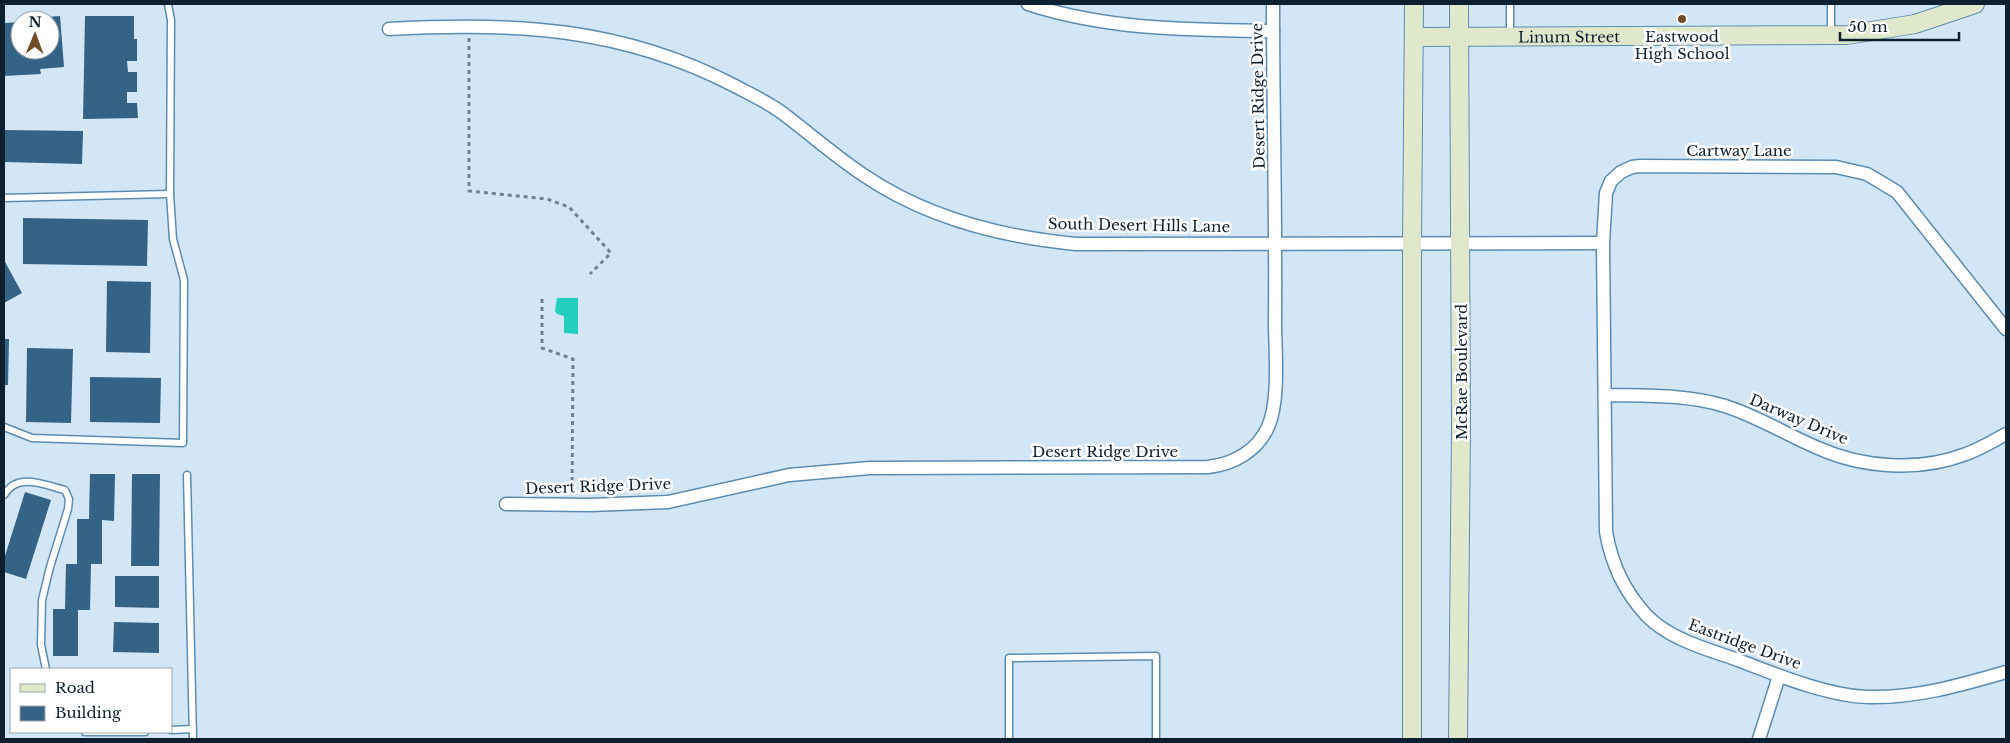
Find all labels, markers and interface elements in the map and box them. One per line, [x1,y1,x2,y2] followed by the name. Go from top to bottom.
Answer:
[10,10,60,60] north arrow
[1840,10,1959,42] scale bar
[28,13,42,31] text: N
[1676,13,1688,25] marker: Eastwood High School
[1848,17,1888,36] text: 50 m
[1247,23,1269,169] street label: Desert Ridge Drive
[1518,27,1620,46] street label: Linum Street
[1634,27,1730,63] place label: Eastwood High School
[1686,141,1792,160] street label: Cartway Lane
[1048,214,1230,236] street label: South Desert Hills Lane
[1452,304,1471,440] street label: McRae Boulevard
[1747,390,1851,448] street label: Darway Drive
[1032,442,1178,461] street label: Desert Ridge Drive
[525,474,671,498] street label: Desert Ridge Drive
[1686,615,1804,673] street label: Eastridge Drive
[10,668,172,733] legend
[55,678,95,697] text: Road
[55,703,122,722] text: Building

